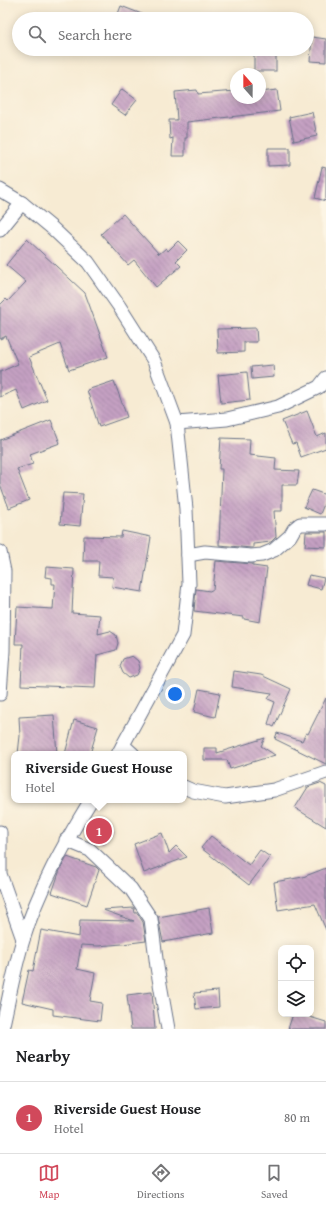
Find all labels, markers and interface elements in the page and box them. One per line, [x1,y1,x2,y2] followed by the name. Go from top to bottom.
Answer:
[12,12,314,56] search box
[26,23,48,45] icon: search
[58,24,132,45] text: Search here
[230,68,266,104] north arrow
[165,684,185,704] your location
[11,751,187,803] popup
[25,757,173,778] text: Riverside Guest House
[25,778,55,797] text: Hotel
[86,816,112,846] pin: 1
[278,945,314,1017] map controls
[278,945,314,981] button: locate
[278,981,314,1017] button: layers
[16,1043,70,1068] text: Nearby
[54,1098,201,1119] text: Riverside Guest House
[26,1108,32,1127] text: 1
[284,1108,310,1127] text: 80 m
[54,1119,84,1138] text: Hotel
[38,1162,60,1202] tab: Map
[137,1162,184,1202] tab: Directions
[261,1162,288,1202] tab: Saved

